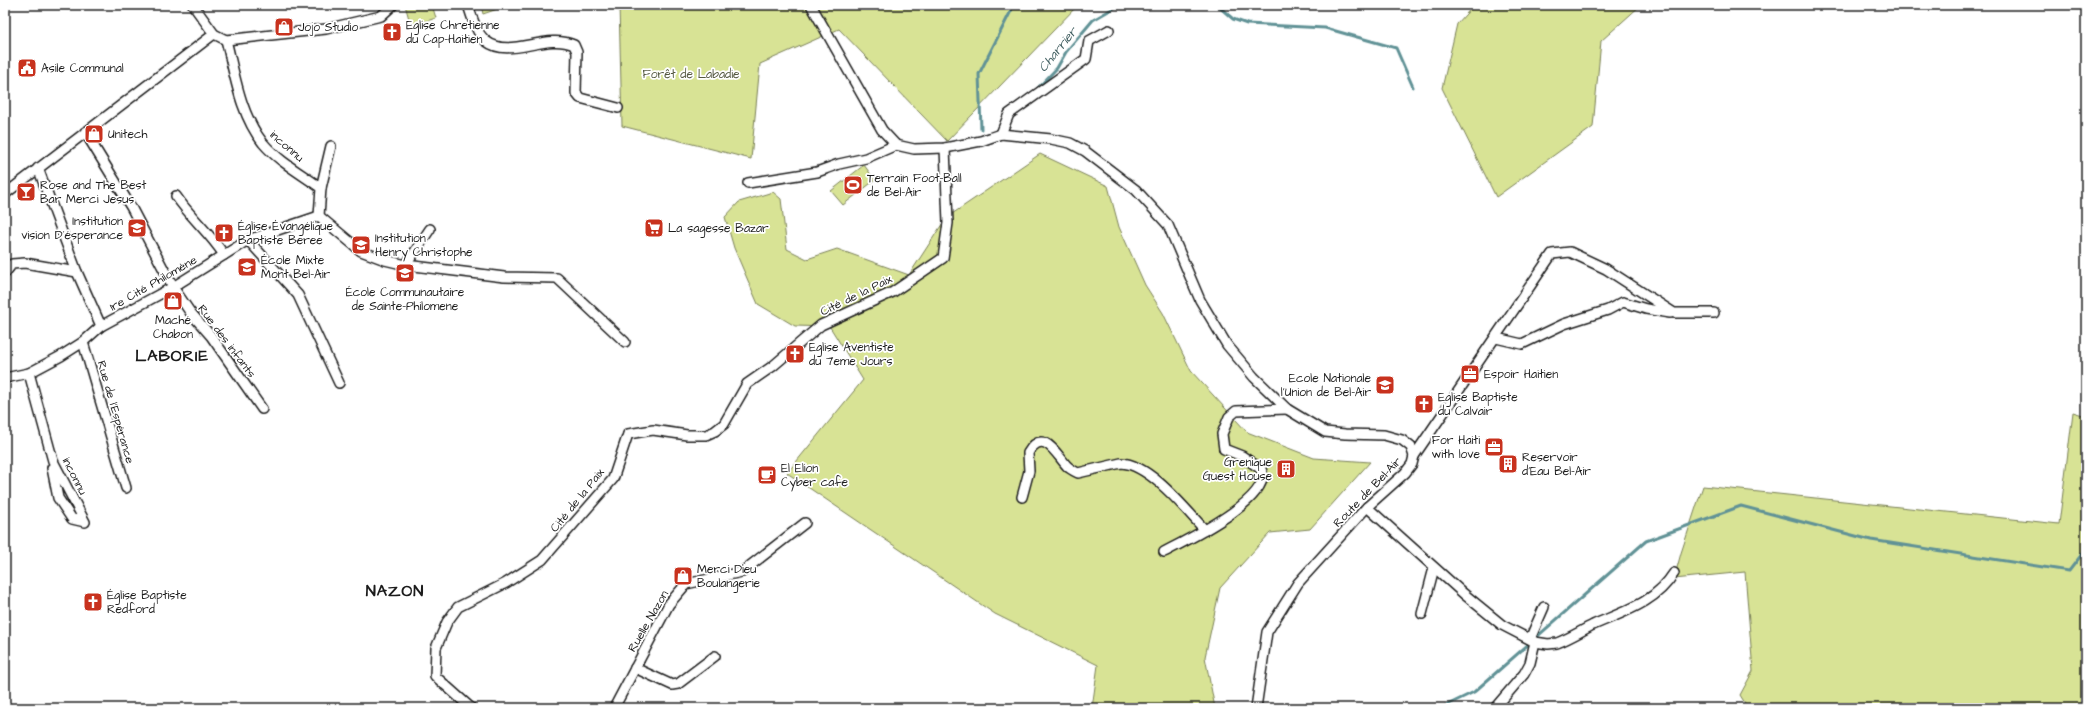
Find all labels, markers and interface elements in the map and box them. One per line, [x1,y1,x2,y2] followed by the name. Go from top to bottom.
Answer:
[273,16,295,38] shop icon: Jojo Studio
[406,17,500,48] place label: Eglise Chretienne du Cap-Haitien
[298,19,358,36] place label: Jojo Studio
[381,21,403,43] church icon: Eglise Chretienne du Cap-Haitien
[1034,22,1083,76] water label: Charrier
[16,57,38,79] public building icon: Asile Communal
[41,60,124,77] place label: Asile Communal
[643,66,740,83] park label: Forêt de Labadie
[83,123,105,145] shop icon: Unitech
[108,126,147,143] place label: Unitech
[266,127,307,166] street label: inconnu
[867,170,962,201] place label: Terrain Foot-Ball de Bel-Air
[842,174,864,196] sports icon: Terrain Foot-Ball de Bel-Air
[40,177,146,208] place label: Rose and The Best Bar Merci Jesus
[15,181,37,203] bar icon: Rose and The Best Bar Merci Jesus
[21,213,124,244] place label: Institution vision D´ésperance
[126,217,148,239] school or university icon: Institution vision D´ésperance
[643,217,665,239] supermarket icon: La sagesse Bazar
[238,218,333,249] place label: Église Évangélique Baptiste Beree
[668,220,769,238] place label: La sagesse Bazar
[213,222,235,244] church icon: Église Évangélique Baptiste Beree
[375,230,473,262] place label: Institution Henry Christophe
[350,234,372,256] school or university icon: Institution Henry Christophe
[106,251,200,315] street label: 1re Cité Philomène
[261,252,330,283] place label: École Mixte Mont Bel-Air
[236,256,258,278] school or university icon: École Mixte Mont Bel-Air
[394,262,416,284] school or university icon: École Communautaire de Sainte-Philomene
[817,271,895,320] street label: Cité de la Paix
[346,284,465,315] place label: École Communautaire de Sainte-Philomene
[162,290,184,312] shop icon: Maché Chabon
[194,301,260,381] street label: Rue des infants
[153,312,193,343] place label: Maché Chabon
[809,339,894,370] place label: Eglise Aventiste du 7eme Jours
[784,343,806,365] church icon: Eglise Aventiste du 7eme Jours
[135,345,209,367] district label: LABORIE
[93,359,138,466] street label: Rue de l’Espérance
[1459,363,1481,385] office icon: Espoir Haitien
[1484,366,1558,383] place label: Espoir Haitien
[1281,370,1371,401] place label: Ecole Nationale l'Union de Bel-Air
[1374,374,1396,396] school or university icon: Ecole Nationale l'Union de Bel-Air
[1438,389,1518,420] place label: Eglise Baptiste du Calvair
[1413,393,1435,415] church icon: Eglise Baptiste du Calvair
[1432,432,1481,463] place label: For Haiti with love
[1483,436,1505,458] office icon: For Haiti with love
[1522,449,1591,480] place label: Reservoir d'Eau Bel-Air
[1329,453,1406,531] street label: Route de Bel-Air
[1497,453,1519,475] building icon: Reservoir d'Eau Bel-Air
[58,454,91,498] street label: inconnu
[1203,454,1273,485] place label: Grenique Guest House
[1275,458,1297,480] building icon: Grenique Guest House
[781,460,849,492] place label: El Elion Cyber cafe
[546,464,609,536] street label: Cité de la Paix
[756,464,778,486] cafe icon: El Elion Cyber cafe
[697,561,760,593] place label: Merci Dieu Boulangerie
[672,565,694,587] shop icon: Merci Dieu Boulangerie
[366,580,424,602] district label: NAZON
[107,587,187,618] place label: Église Baptiste Redford
[624,587,673,655] street label: Ruelle Nazon
[82,591,104,613] church icon: Église Baptiste Redford

